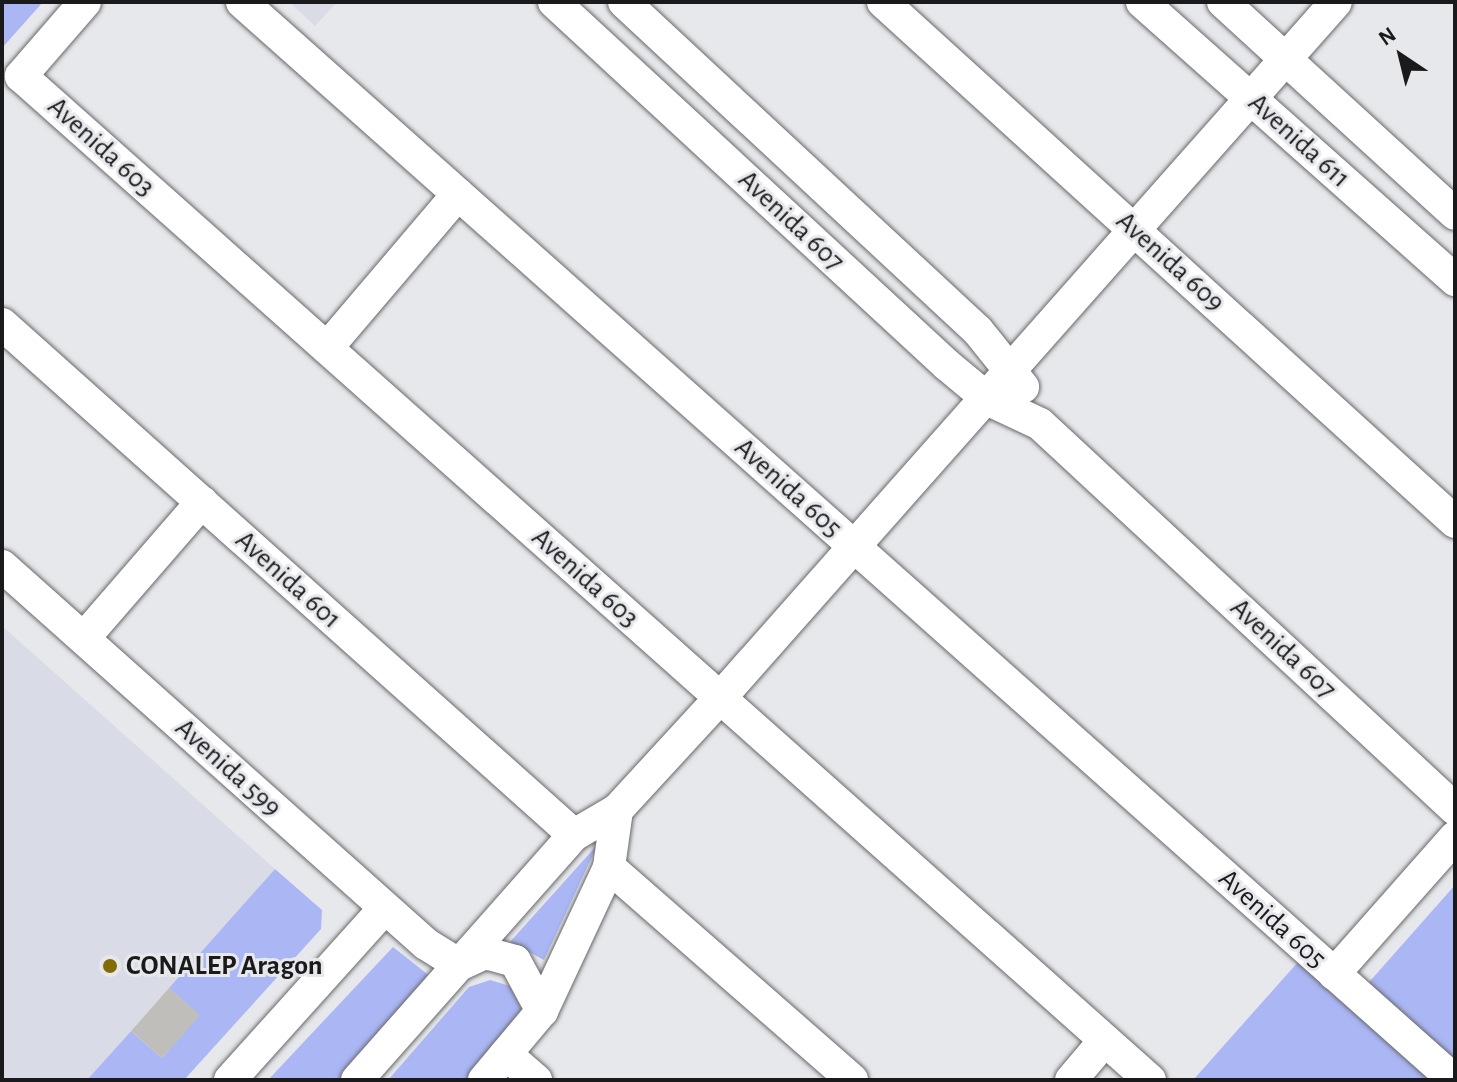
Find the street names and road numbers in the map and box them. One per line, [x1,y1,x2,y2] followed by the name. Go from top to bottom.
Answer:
[1241,86,1357,196] street label: Avenida 611
[40,90,162,204] street label: Avenida 603
[731,163,851,279] street label: Avenida 607
[1109,205,1231,319] street label: Avenida 609
[727,431,849,545] street label: Avenida 605
[524,521,646,635] street label: Avenida 603
[228,524,348,636] street label: Avenida 601
[1223,591,1343,707] street label: Avenida 607
[168,712,288,824] street label: Avenida 599
[1211,862,1333,976] street label: Avenida 605

